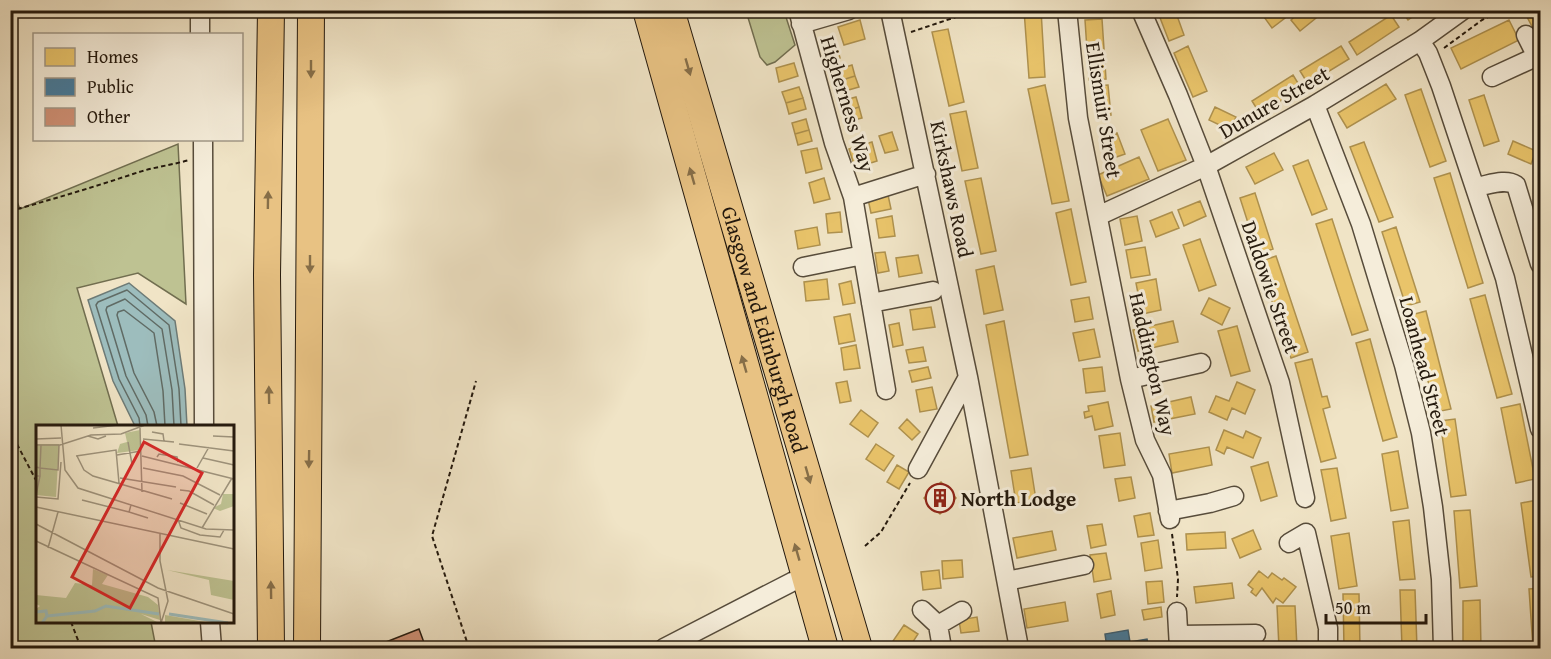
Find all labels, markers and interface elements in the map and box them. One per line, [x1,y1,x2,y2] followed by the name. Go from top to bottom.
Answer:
[813,32,884,176] street label: Higherness Way
[33,33,243,141] legend
[1078,40,1130,181] street label: Ellismuir Street
[87,43,138,70] text: Homes
[1213,57,1336,146] street label: Dunure Street
[684,58,693,76] one-way arrow
[306,59,316,78] one-way arrow
[87,73,134,100] text: Public
[87,103,131,130] text: Other
[922,118,982,261] street label: Kirkshaws Road
[687,167,696,185] one-way arrow
[263,191,273,210] one-way arrow
[714,202,816,457] street label: Glasgow and Edinburgh Road
[1234,216,1308,358] street label: Daldowie Street
[306,254,315,273] one-way arrow
[1121,289,1185,439] street label: Haddington Way
[1391,293,1459,440] street label: Loanhead Street
[739,355,748,373] one-way arrow
[264,386,273,405] one-way arrow
[36,425,234,623] inset map
[304,449,314,468] one-way arrow
[804,466,813,484] one-way arrow
[924,482,956,514] building icon: North Lodge
[961,483,1076,514] place label: North Lodge
[791,543,801,561] one-way arrow
[266,581,276,600] one-way arrow
[1326,587,1426,625] scale bar
[1335,594,1371,621] text: 50 m

